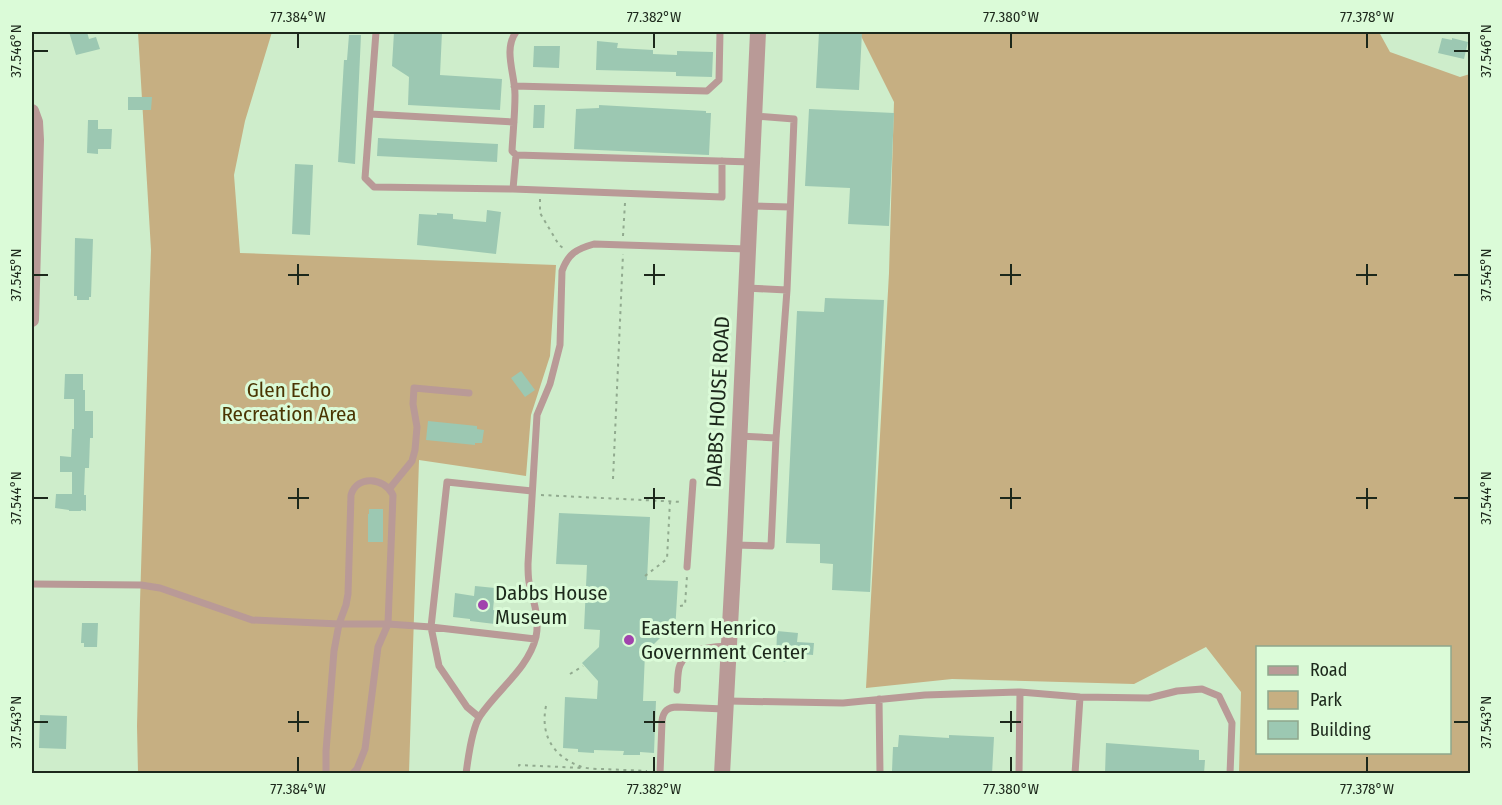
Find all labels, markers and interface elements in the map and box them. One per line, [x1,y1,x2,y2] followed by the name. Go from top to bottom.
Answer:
[270,8,326,26] text: 77.384°W
[627,8,681,26] text: 77.382°W
[983,8,1039,26] text: 77.380°W
[1340,8,1394,26] text: 77.378°W
[7,24,25,78] text: 37.546°N
[1477,24,1495,78] text: 37.546°N
[7,249,25,301] text: 37.545°N
[1477,249,1495,301] text: 37.545°N
[701,316,735,488] street label: DABBS HOUSE ROAD
[221,377,357,427] park label: Glen Echo Recreation Area
[7,471,25,525] text: 37.544°N
[1477,471,1495,525] text: 37.544°N
[495,580,608,630] place label: Dabbs House Museum
[476,598,490,612] marker: Dabbs House Museum
[641,615,808,665] place label: Eastern Henrico Government Center
[622,633,636,647] marker: Eastern Henrico Government Center
[1256,646,1451,754] legend
[1310,659,1347,681] text: Road
[1310,689,1343,711] text: Park
[7,696,25,748] text: 37.543°N
[1477,696,1495,748] text: 37.543°N
[1310,719,1371,741] text: Building
[270,780,326,798] text: 77.384°W
[627,780,681,798] text: 77.382°W
[983,780,1039,798] text: 77.380°W
[1340,780,1394,798] text: 77.378°W

